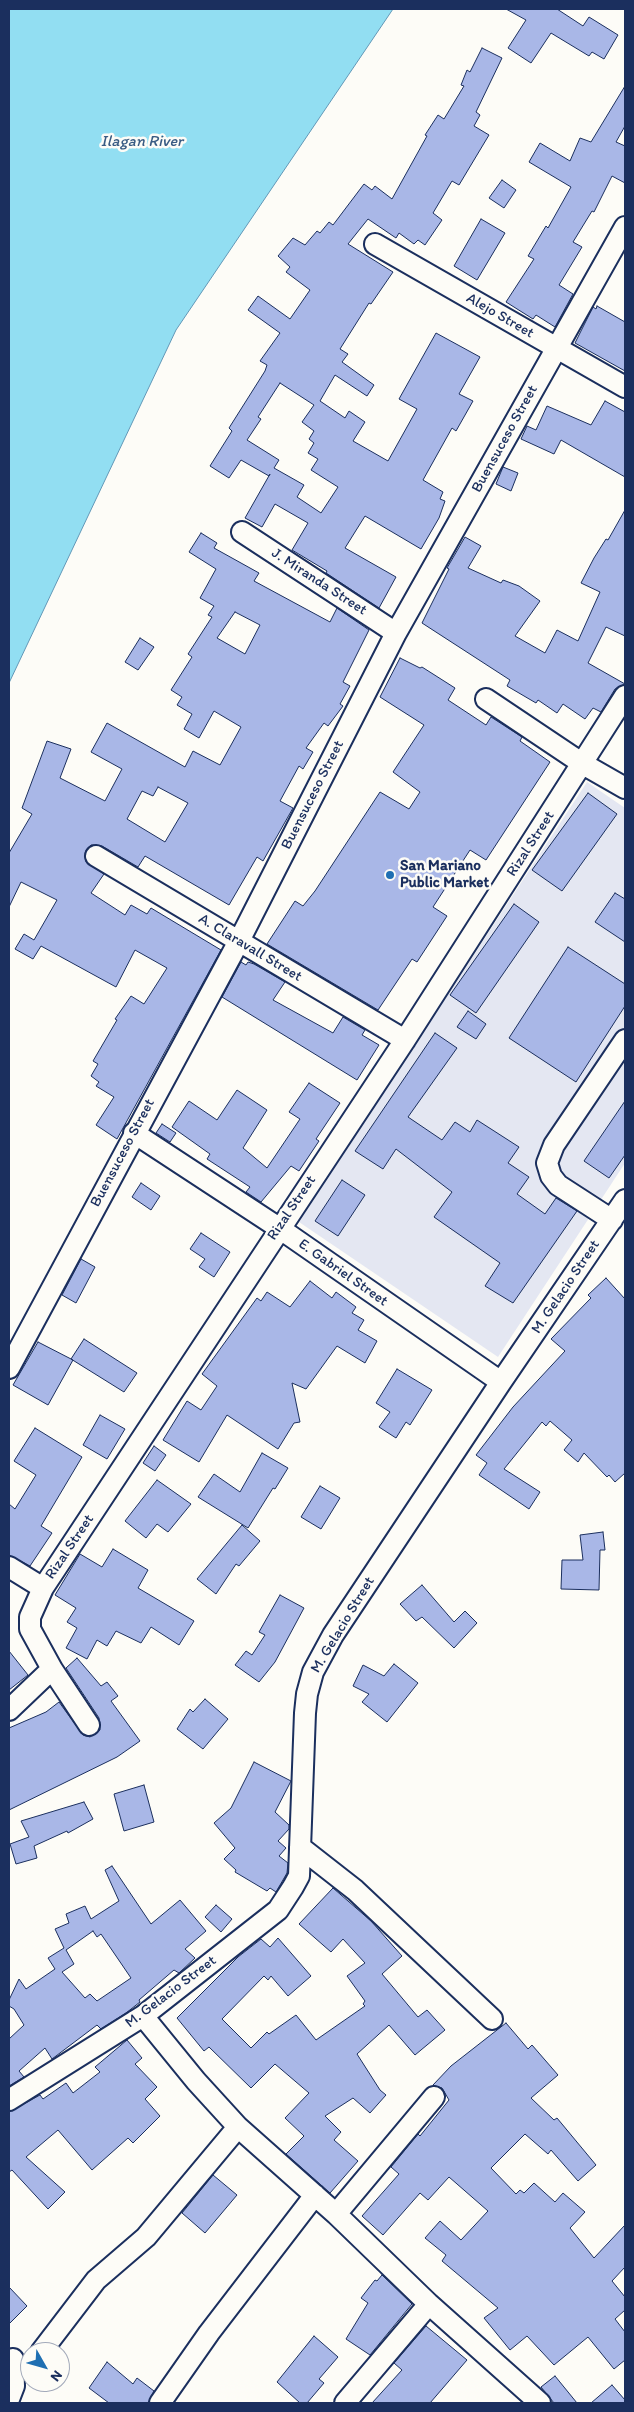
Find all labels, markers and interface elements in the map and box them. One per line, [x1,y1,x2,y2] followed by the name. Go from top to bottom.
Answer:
[101,132,183,152] water label: Ilagan River
[463,289,537,343] street label: Alejo Street
[468,382,542,496] street label: Buensuceso Street
[268,544,370,620] street label: J. Miranda Street
[278,737,348,853] street label: Buensuceso Street
[503,808,559,880] street label: Rizal Street
[400,857,489,892] place label: San Mariano Public Market
[384,869,396,881] marker: San Mariano Public Market
[195,910,305,986] street label: A. Claravall Street
[87,1096,159,1210] street label: Buensuceso Street
[264,1172,320,1244] street label: Rizal Street
[295,1235,391,1311] street label: E. Gabriel Street
[528,1237,604,1337] street label: M. Gelacio Street
[42,1511,98,1583] street label: Rizal Street
[307,1574,379,1676] street label: M. Gelacio Street
[122,1952,220,2032] street label: M. Gelacio Street
[20,2342,70,2392] north arrow
[47,2367,66,2385] text: N

